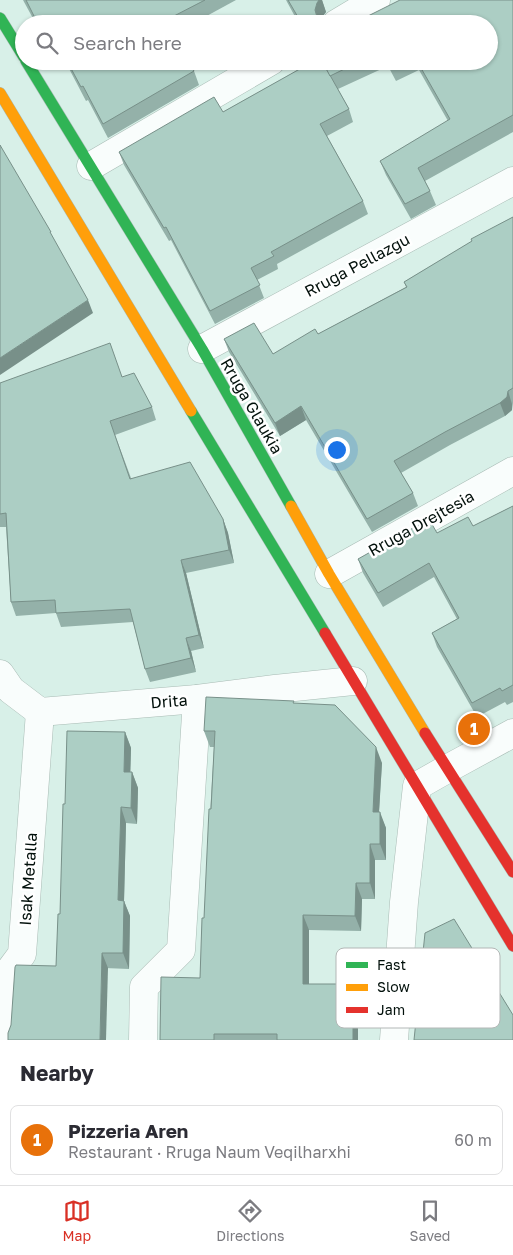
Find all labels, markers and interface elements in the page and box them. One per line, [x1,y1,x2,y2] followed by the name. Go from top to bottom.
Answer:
[15,15,498,70] search box
[33,29,61,57] icon: search
[73,31,182,54] text: Search here
[301,229,413,301] street label: Rruga Pellazgu
[217,355,287,457] street label: Rruga Glaukia
[324,437,350,463] your location
[365,486,477,560] street label: Rruga Drejtesia
[150,689,188,713] street label: Drita
[458,710,490,748] pin: 1
[15,832,41,926] street label: Isak Metalla
[336,948,500,1028] legend
[377,956,406,973] text: Fast
[377,978,410,995] text: Slow
[377,1001,405,1018] text: Jam
[20,1060,94,1086] text: Nearby
[68,1119,188,1142] text: Pizzeria Aren
[33,1130,41,1150] text: 1
[454,1130,492,1150] text: 60 m
[68,1142,351,1162] text: Restaurant · Rruga Naum Veqilharxhi
[63,1197,91,1244] tab: Map
[216,1197,285,1244] tab: Directions
[410,1197,450,1244] tab: Saved

